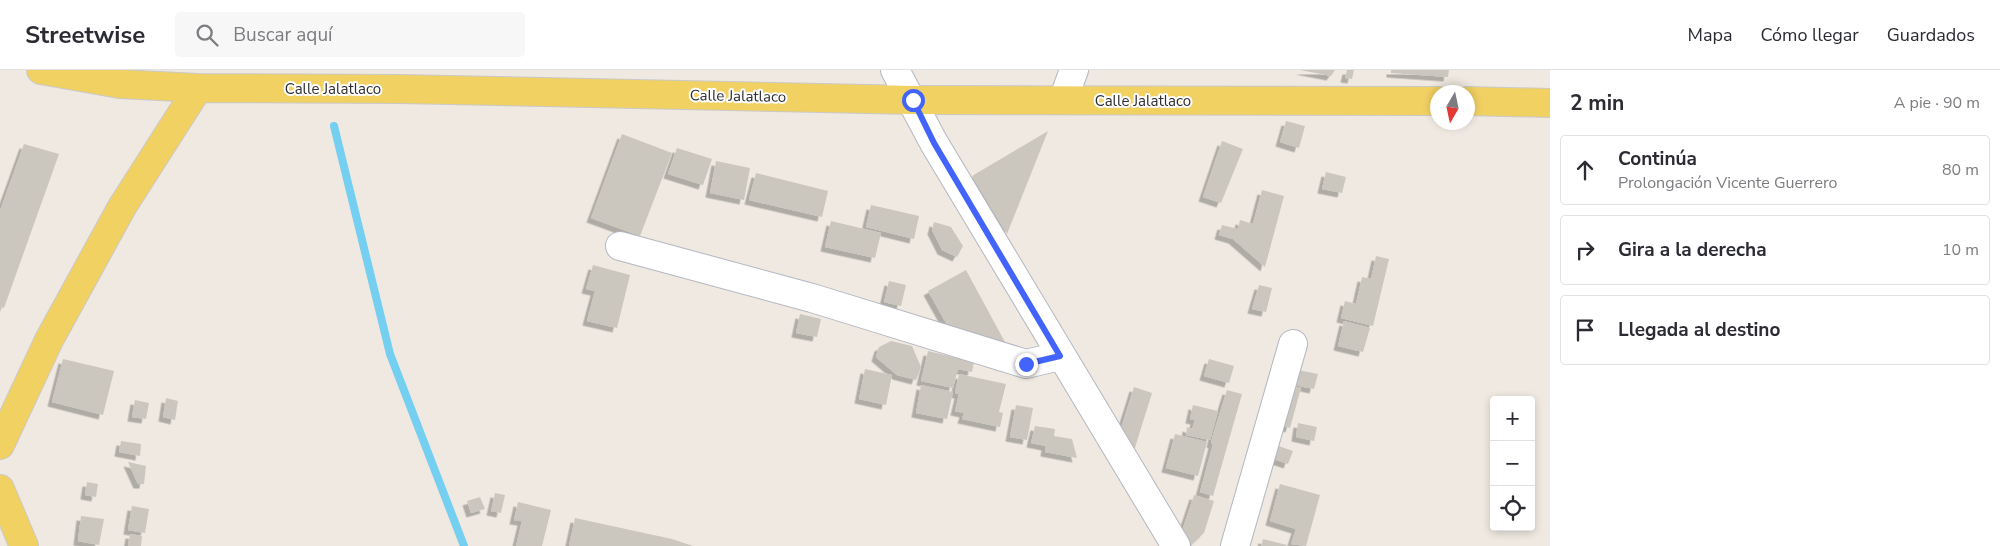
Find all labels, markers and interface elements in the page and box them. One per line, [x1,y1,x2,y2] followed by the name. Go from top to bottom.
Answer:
[175,12,525,57] search box
[25,19,145,51] text: Streetwise
[193,21,221,49] icon: search
[233,22,333,48] text: Buscar aquí
[1688,23,1733,47] text: Mapa
[1761,23,1859,47] text: Cómo llegar
[1887,23,1975,47] text: Guardados
[285,79,381,99] street label: Calle Jalatlaco
[690,85,786,107] street label: Calle Jalatlaco
[1430,85,1475,130] north arrow
[902,89,925,112] route start
[1570,89,1624,117] text: 2 min
[1095,91,1191,111] street label: Calle Jalatlaco
[1894,92,1980,114] text: A pie · 90 m
[1618,146,1697,172] text: Continúa
[1571,156,1599,184] icon: ahead
[1942,159,1979,181] text: 80 m
[1618,172,1837,194] text: Prolongación Vicente Guerrero
[1571,236,1599,264] icon: right
[1618,237,1767,263] text: Gira a la derecha
[1942,239,1979,261] text: 10 m
[1571,316,1599,344] icon: arrive
[1618,317,1780,343] text: Llegada al destino
[1015,353,1038,376] route end
[1490,396,1535,531] map controls
[1490,396,1535,441] button: +
[1490,441,1535,486] button: −
[1490,486,1535,531] button: locate

